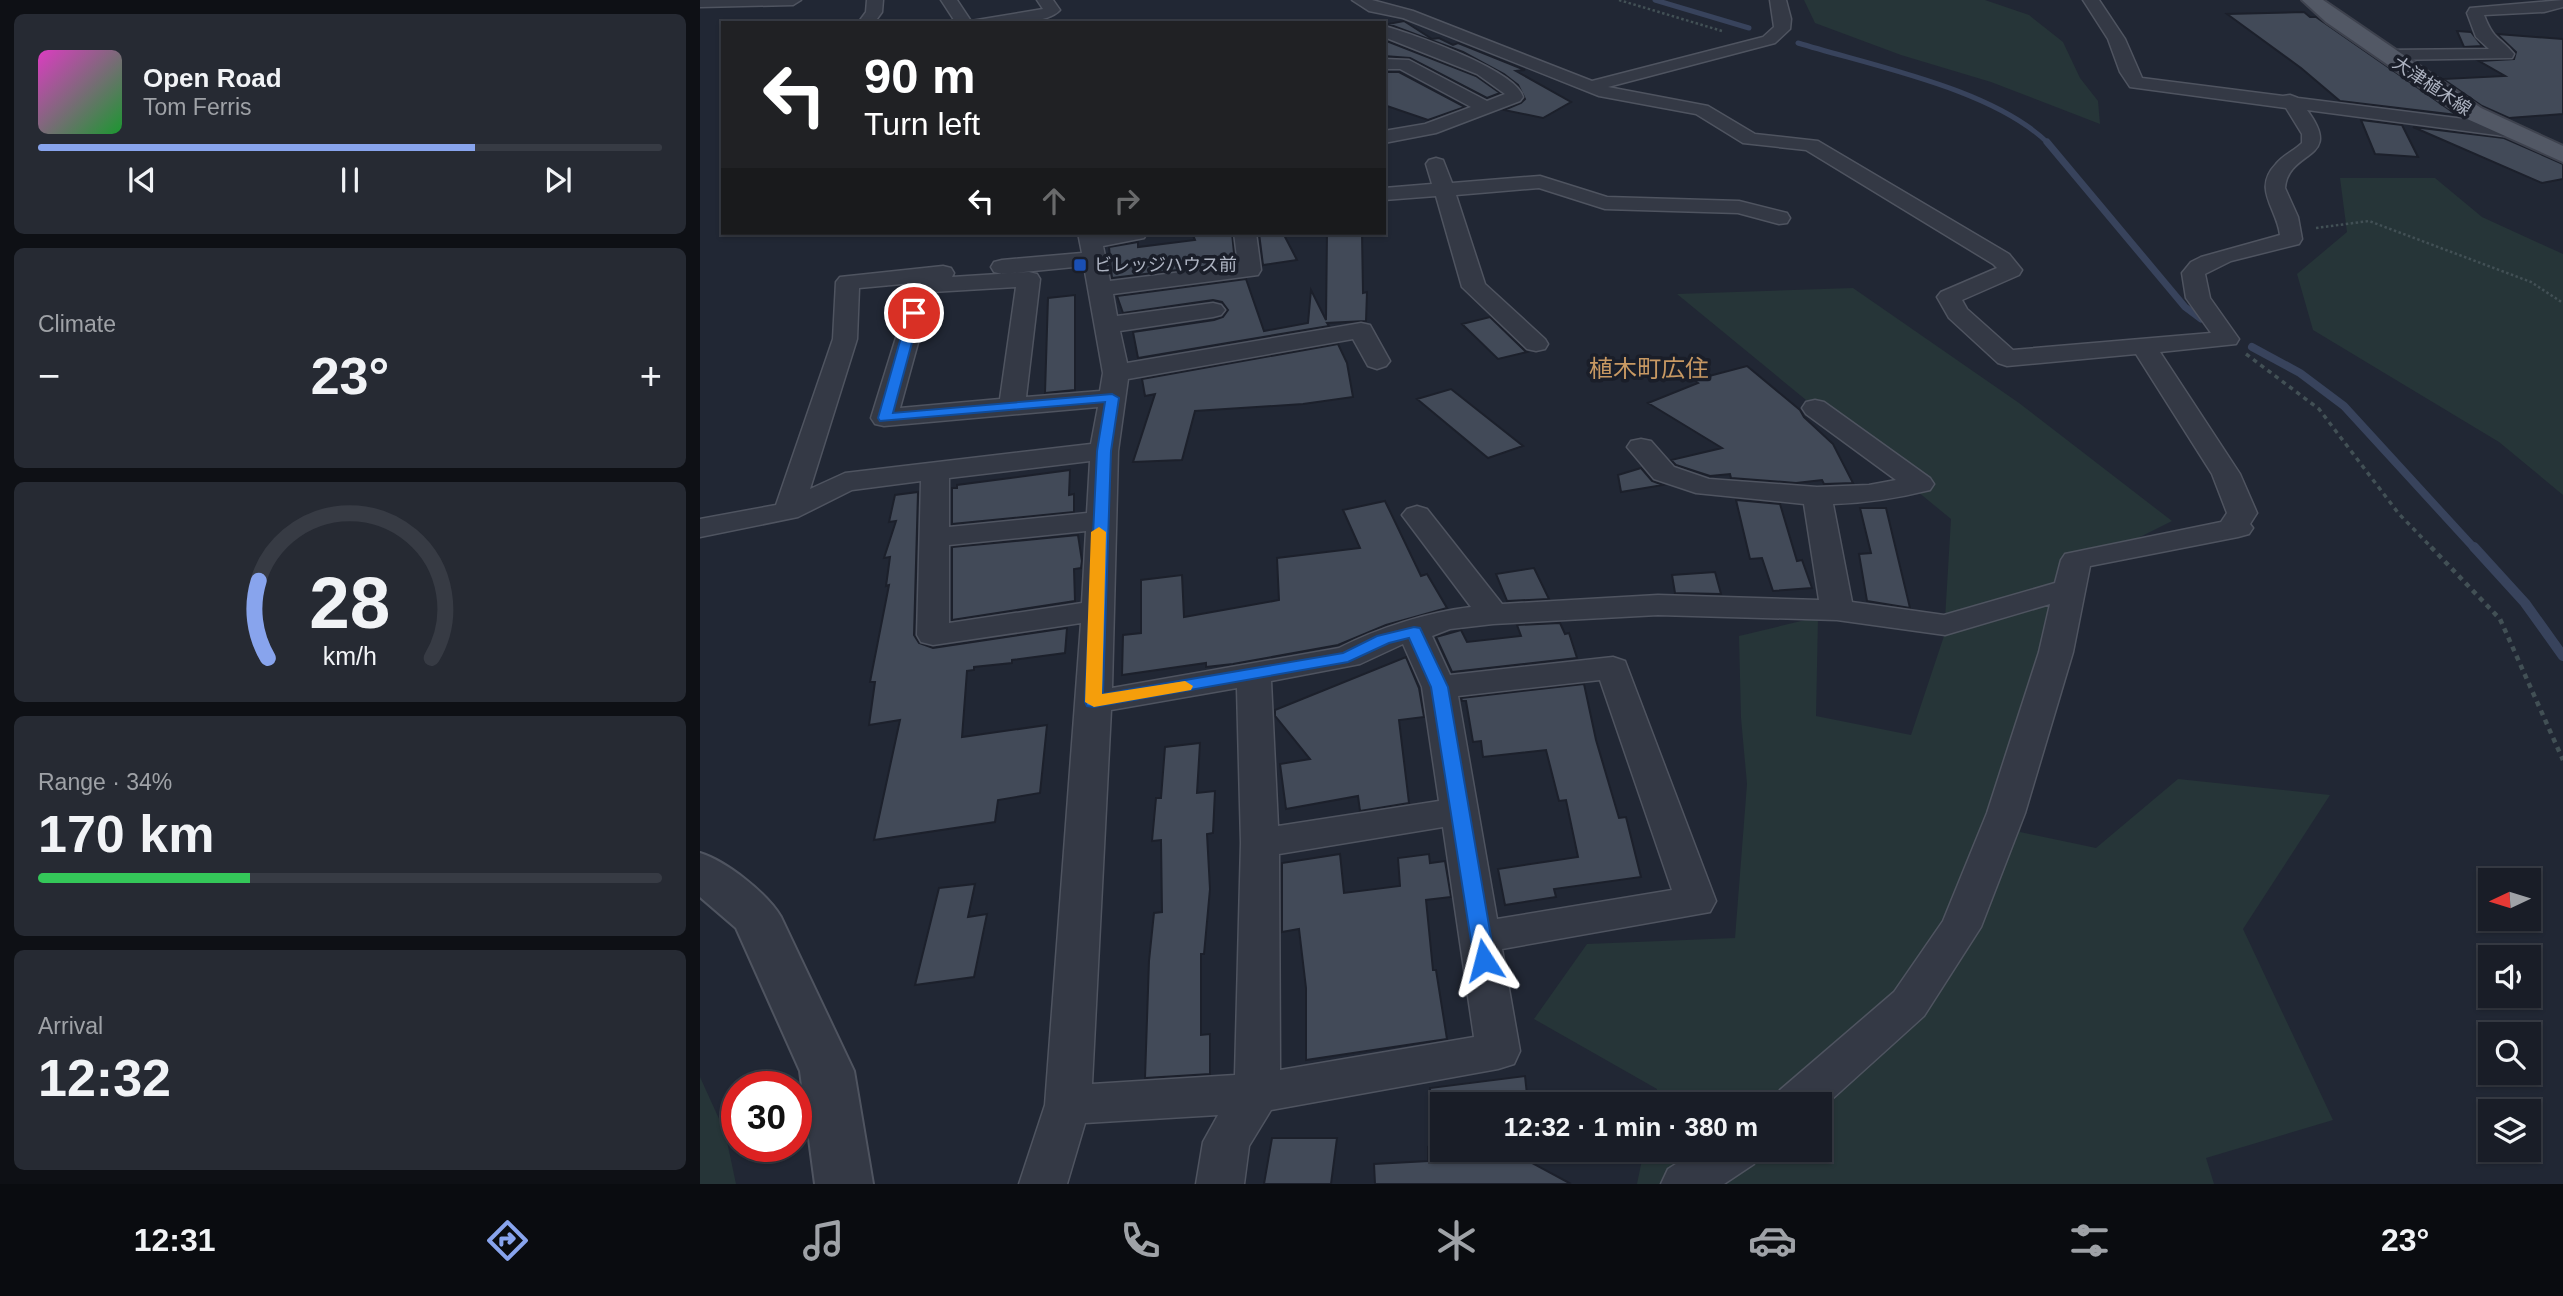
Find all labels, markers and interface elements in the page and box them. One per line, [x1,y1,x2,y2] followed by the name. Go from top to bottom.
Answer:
[749,49,840,140] icon: left
[864,49,976,103] text: 90 m
[2389,53,2475,119] street label: 大津植木線
[143,63,282,93] text: Open Road
[143,94,252,120] text: Tom Ferris
[864,106,980,142] text: Turn left
[123,161,161,199] icon: previous
[331,161,369,199] icon: pause
[539,161,577,199] icon: next
[962,182,1000,220] icon: left
[1035,182,1073,220] icon: ahead
[1108,182,1146,220] icon: right
[1094,255,1237,275] place label: ビレッジハウス前
[1072,257,1088,273] marker: ビレッジハウス前
[884,283,944,343] pin
[895,294,933,332] icon: arrive
[38,311,116,337] text: Climate
[311,347,389,405] text: 23°
[38,355,60,397] text: −
[640,355,662,397] text: +
[1589,355,1709,382] district label: 植木町広住
[310,562,390,643] text: 28
[323,642,377,670] text: km/h
[38,769,172,795] text: Range · 34%
[38,805,214,863] text: 170 km
[2478,868,2541,931] north arrow
[2478,868,2541,1162] map controls
[1447,923,1521,997] position arrow
[2478,945,2541,1008] button: sound
[38,1013,103,1039] text: Arrival
[2478,1022,2541,1085] button: search
[38,1049,171,1107] text: 12:32
[721,1071,812,1162] speed limit sign: 30
[2478,1099,2541,1162] button: layers
[1504,1112,1758,1142] text: 12:32 · 1 min · 380 m
[483,1216,532,1265] icon: directions
[799,1216,848,1265] icon: music
[1116,1216,1165,1265] icon: phone
[1432,1216,1481,1265] icon: climate
[1748,1216,1797,1265] icon: car
[2065,1216,2114,1265] icon: filters
[134,1222,216,1258] text: 12:31
[2381,1222,2429,1258] text: 23°

